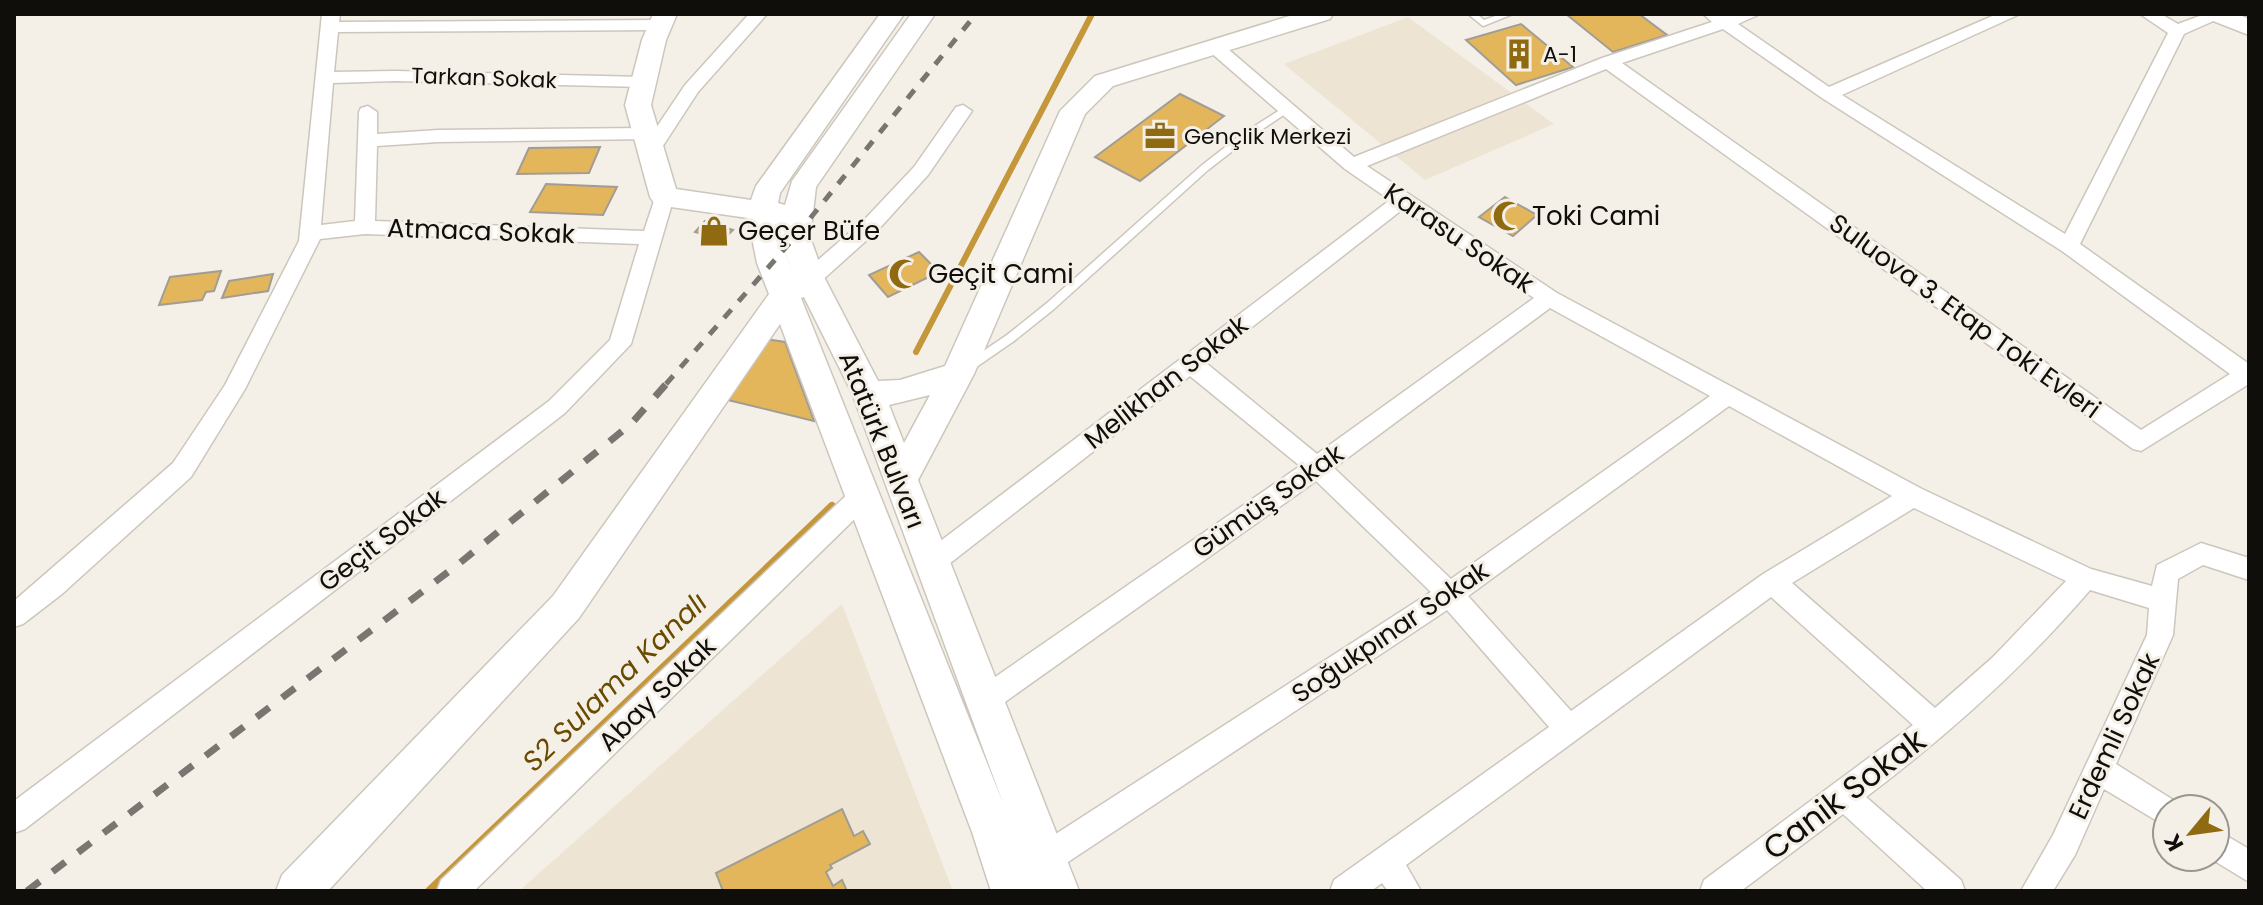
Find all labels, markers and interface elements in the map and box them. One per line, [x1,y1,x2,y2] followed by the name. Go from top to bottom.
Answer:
[1502,37,1536,71] building icon: A-1
[1543,39,1577,70] place label: A-1
[411,60,558,96] street label: Tarkan Sokak
[1143,119,1177,153] office icon: Gençlik Merkezi
[1184,121,1351,152] place label: Gençlik Merkezi
[1377,174,1542,302] street label: Karasu Sokak
[1532,198,1660,234] place label: Toki Cami
[1491,199,1525,233] mosque icon: Toki Cami
[1822,205,2108,427] street label: Suluova 3. Etap Toki Evleri
[386,210,576,252] street label: Atmaca Sokak
[738,213,880,249] place label: Geçer Büfe
[697,214,731,248] shop icon: Geçer Büfe
[928,256,1074,292] place label: Geçit Cami
[887,257,921,291] mosque icon: Geçit Cami
[1077,306,1256,457] street label: Melikhan Sokak
[830,346,934,534] street label: Atatürk Bulvarı
[1185,435,1351,567] street label: Gümüş Sokak
[311,480,454,600] street label: Geçit Sokak
[1284,552,1496,711] street label: Soğukpınar Sokak
[514,583,716,781] water label: S2 Sulama Kanalı
[590,628,724,759] street label: Abay Sokak
[2060,647,2168,825] street label: Erdemli Sokak
[1753,717,1935,870] street label: Canik Sokak
[2151,793,2231,873] north arrow
[2157,828,2191,857] text: K

